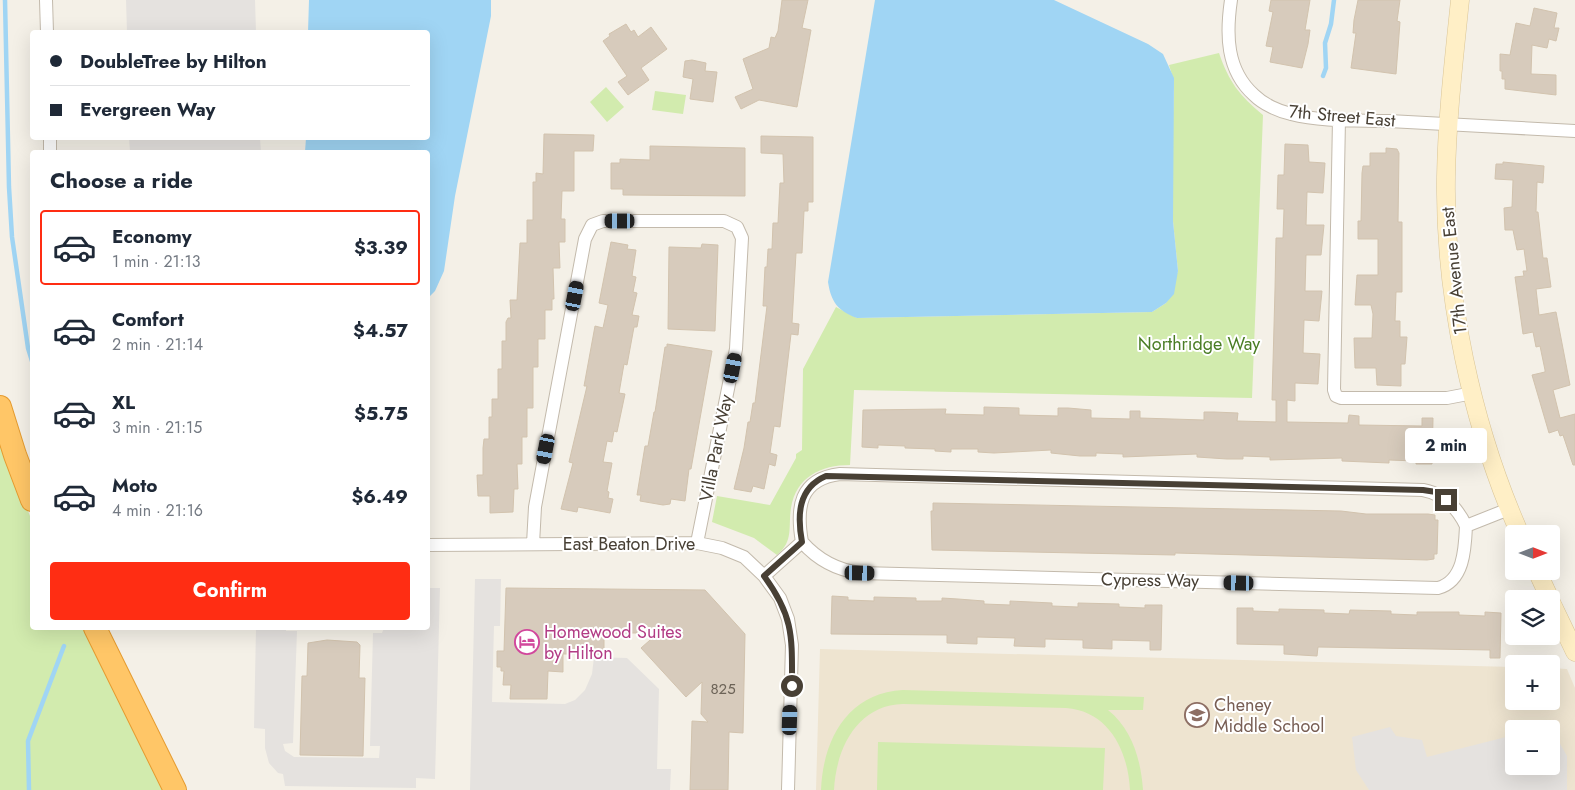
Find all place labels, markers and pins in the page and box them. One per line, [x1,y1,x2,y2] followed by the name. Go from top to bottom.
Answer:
[544,619,682,666] place label: Homewood Suites by Hilton
[514,629,540,655] hotel icon: Homewood Suites by Hilton
[1214,692,1324,739] place label: Cheney Middle School
[1184,702,1210,728] school or university icon: Cheney Middle School

